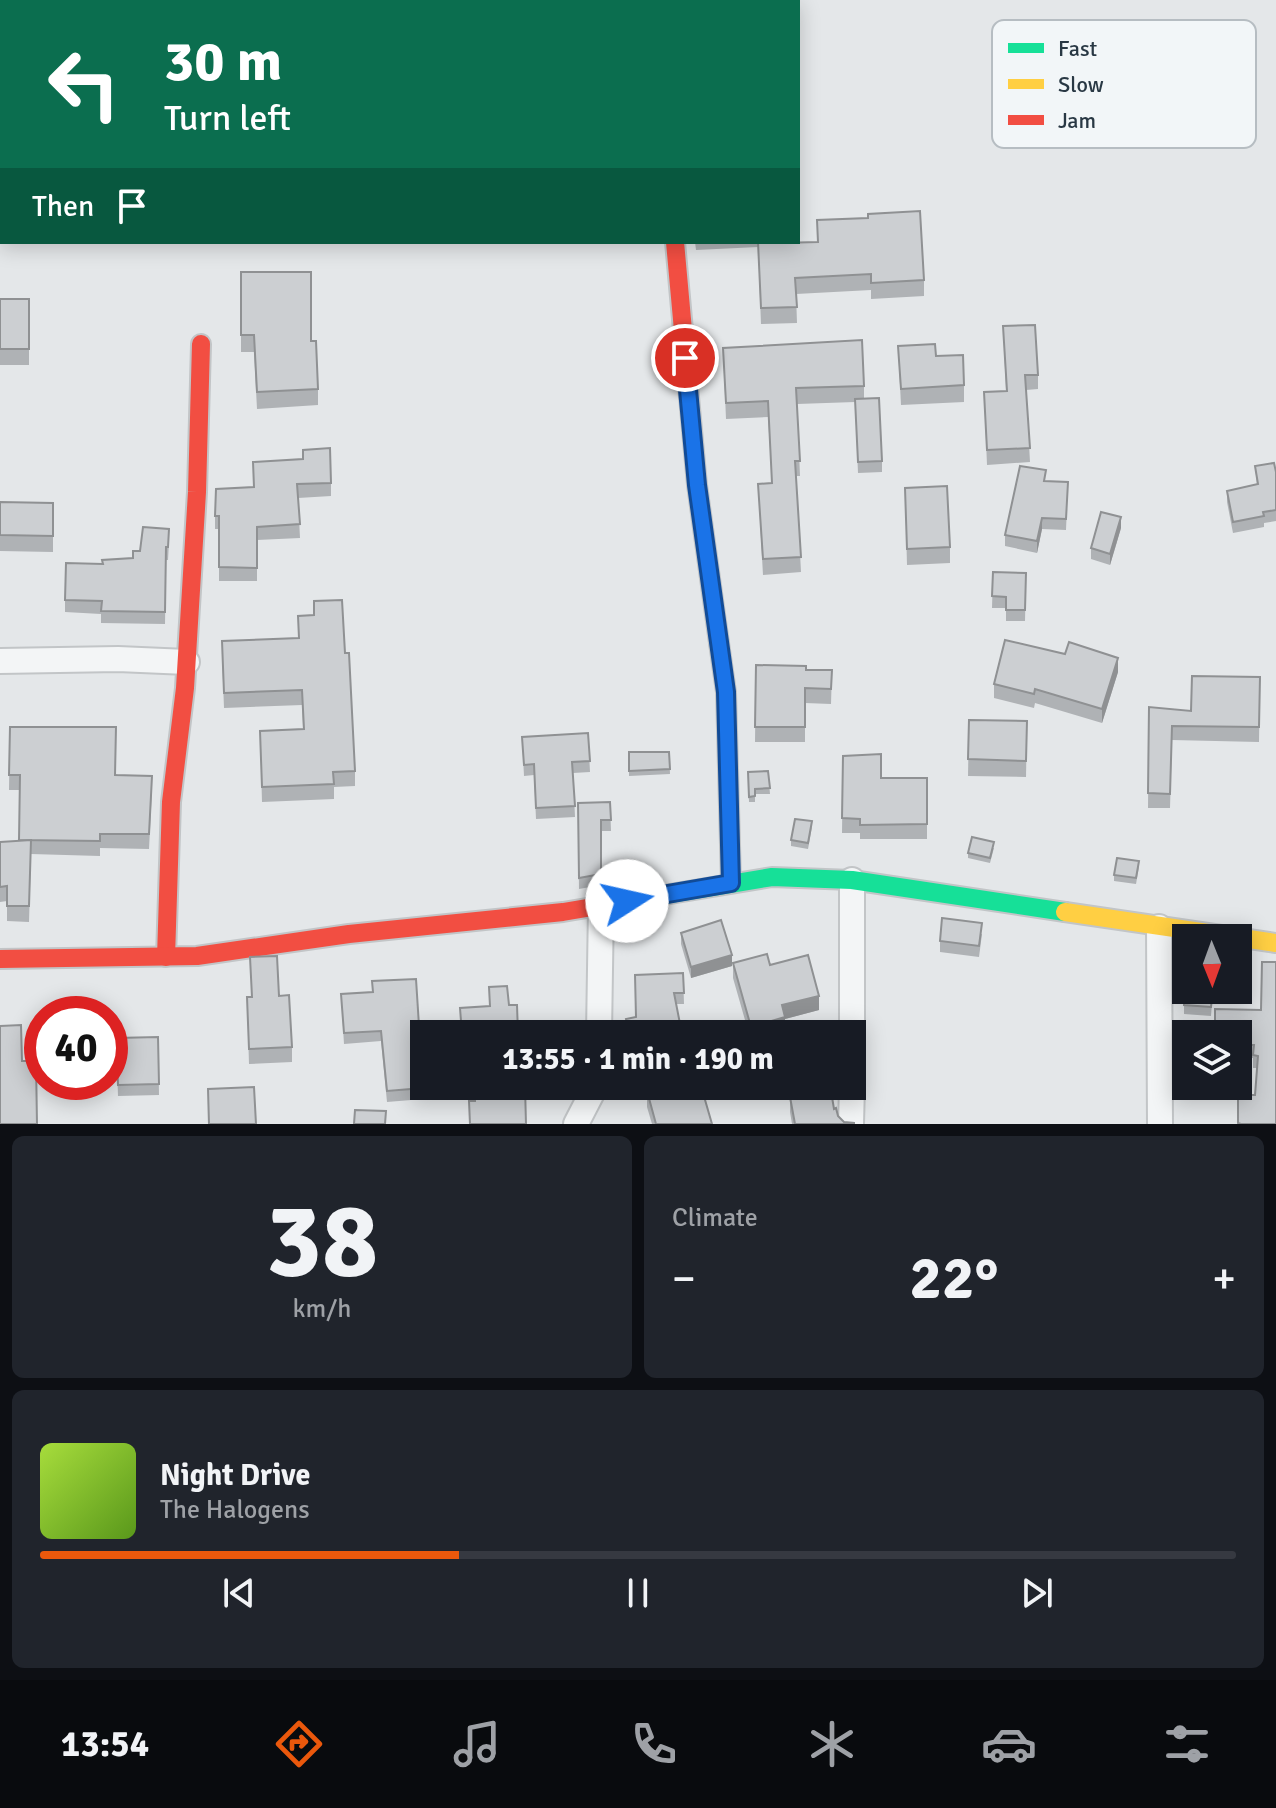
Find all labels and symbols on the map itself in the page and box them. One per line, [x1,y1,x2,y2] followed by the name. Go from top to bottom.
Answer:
[992,20,1256,148] legend
[1058,35,1098,62] text: Fast
[1058,71,1104,98] text: Slow
[1058,107,1096,134] text: Jam
[651,324,719,392] pin
[585,859,669,943] position arrow
[1172,924,1252,1004] north arrow
[24,996,128,1100] speed limit sign: 40

